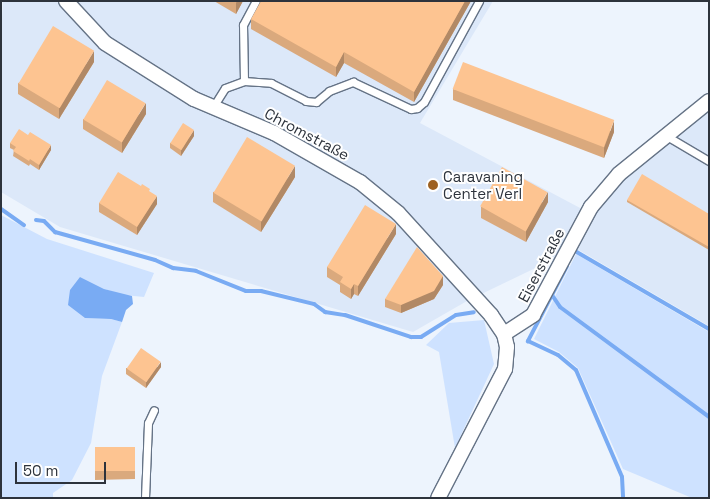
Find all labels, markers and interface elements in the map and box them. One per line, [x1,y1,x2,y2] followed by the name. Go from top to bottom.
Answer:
[262,104,352,164] street label: Chromstraße
[443,167,523,202] place label: Caravaning Center Verl
[427,179,439,191] marker: Caravaning Center Verl
[514,225,568,305] street label: Eiserstraße
[18,452,109,484] scale bar
[23,461,58,480] text: 50 m

